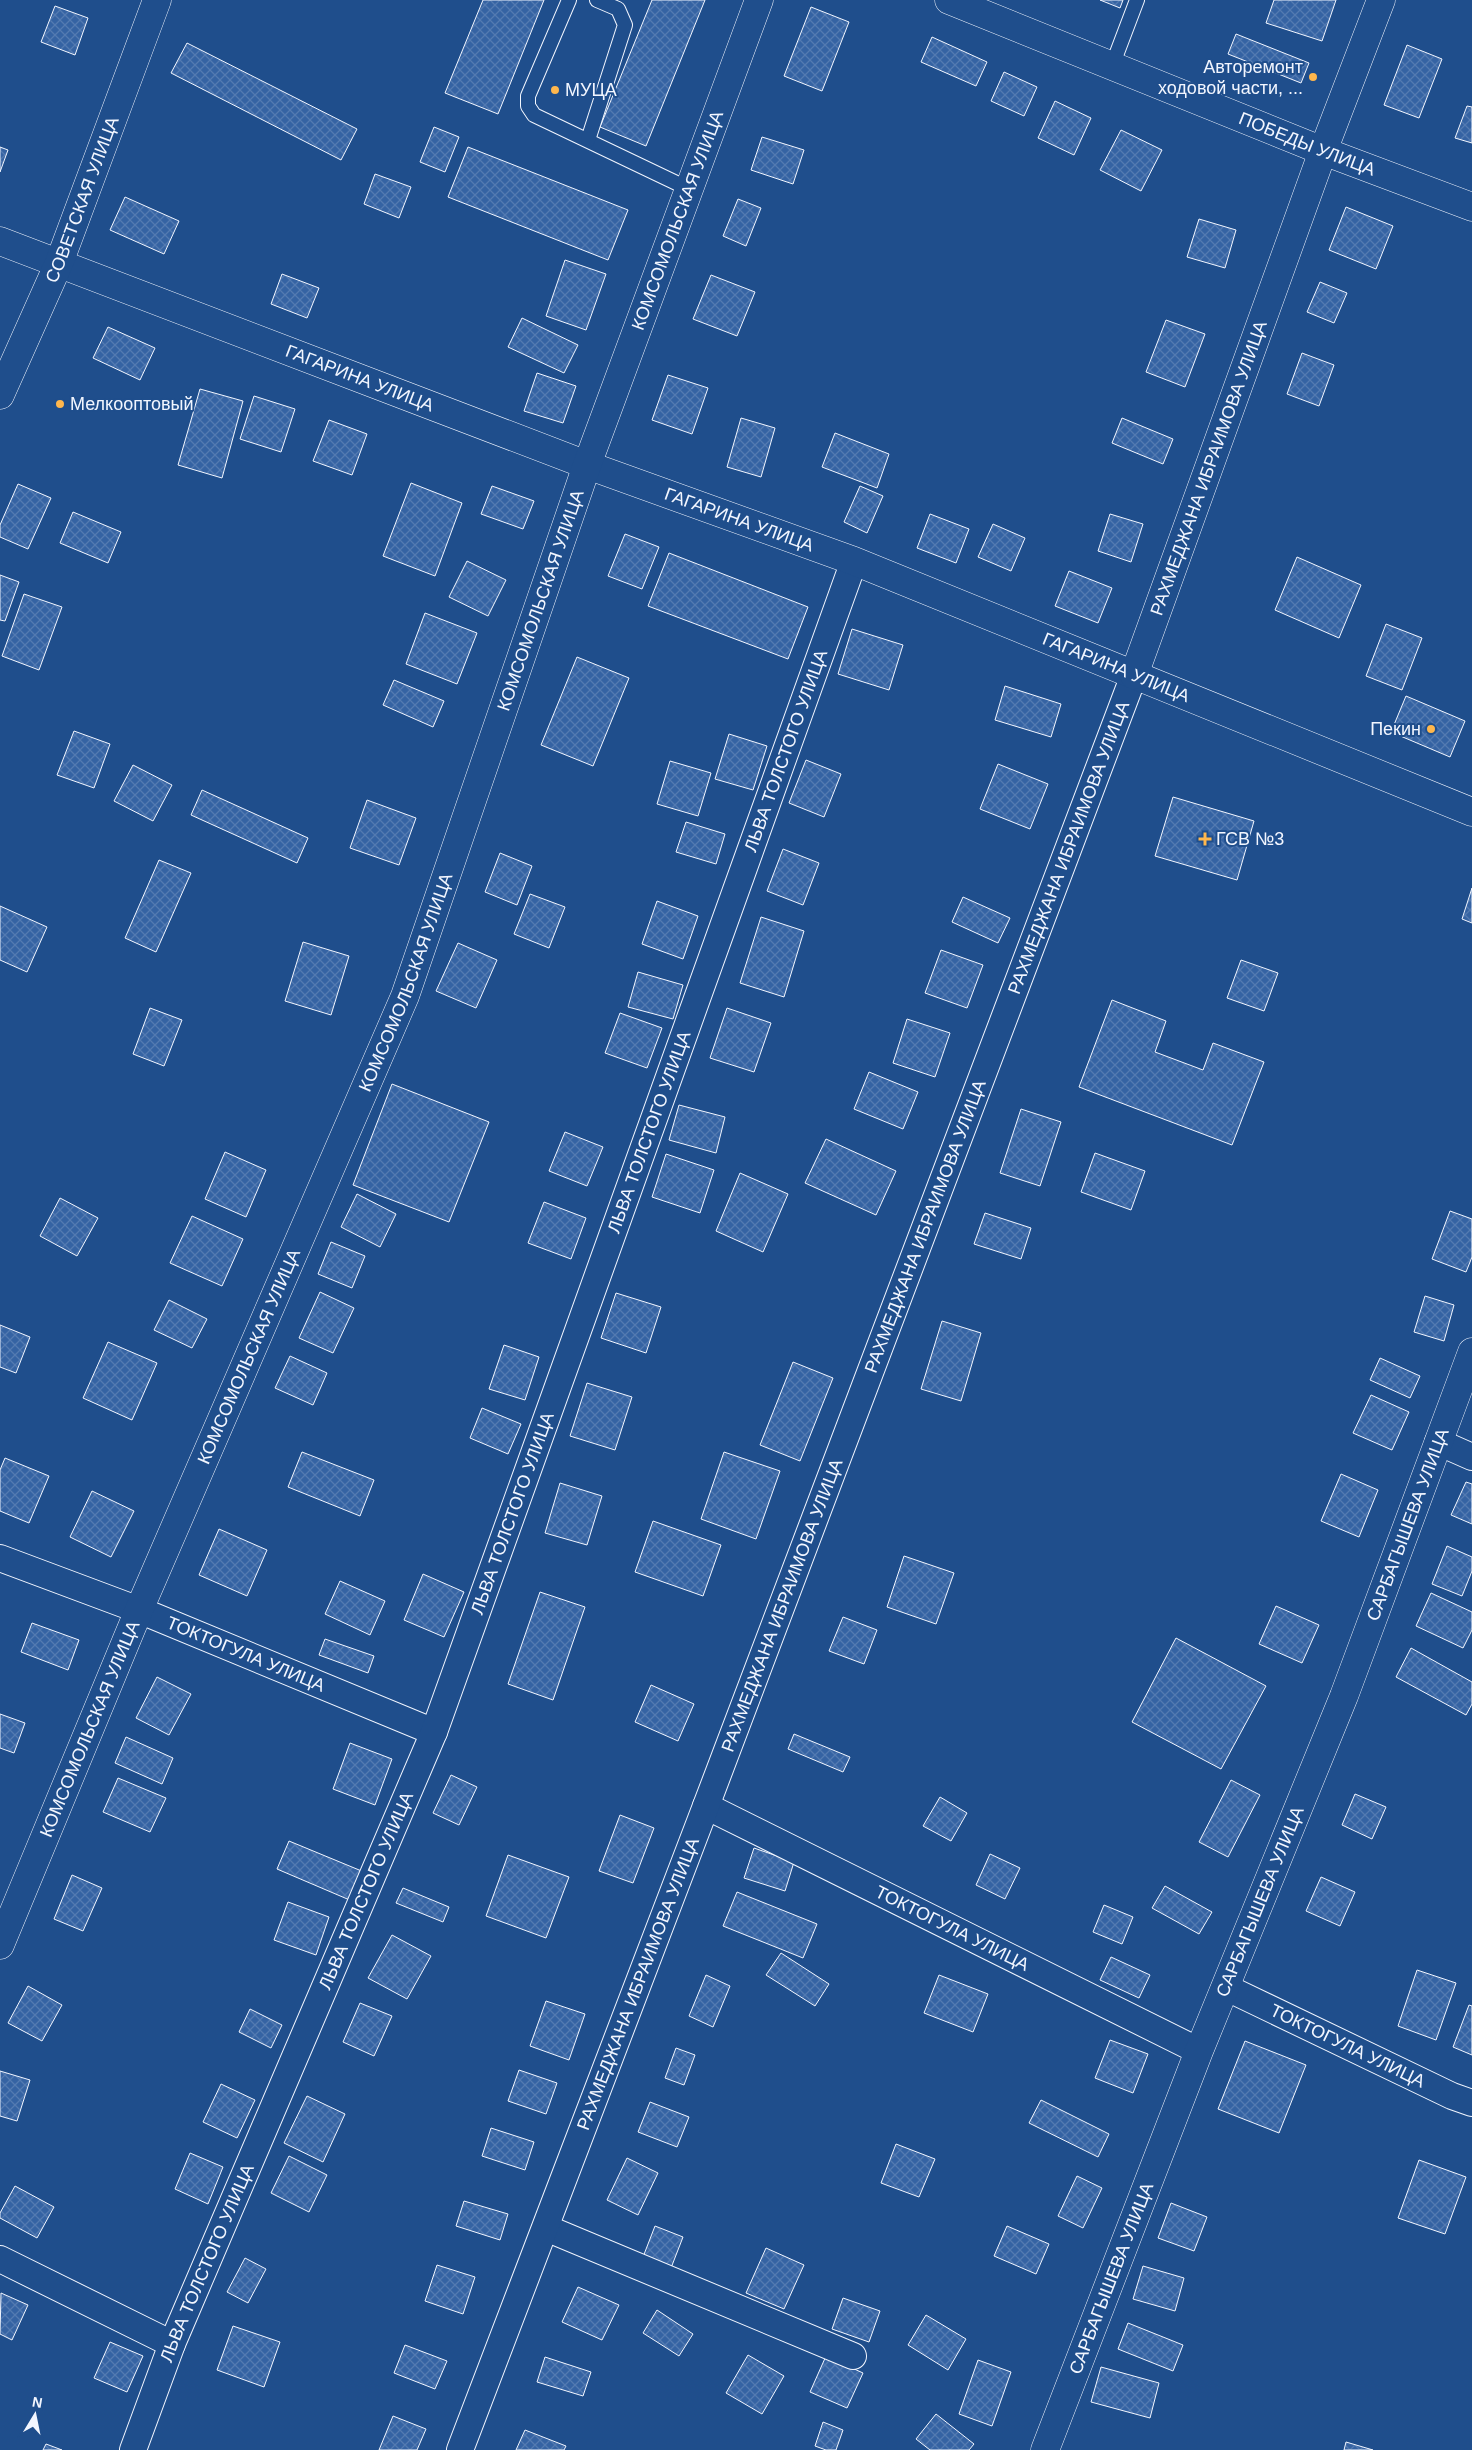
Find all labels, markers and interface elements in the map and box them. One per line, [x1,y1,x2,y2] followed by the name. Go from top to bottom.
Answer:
[1158,57,1303,98] place label: Авторемонт ходовой части, ...
[1307,71,1319,83] marker: Авторемонт ходовой части, ...
[565,80,617,100] place label: МУЦА
[549,84,561,96] marker: МУЦА
[628,108,727,333] street label: КОМСОМОЛЬСКАЯ УЛИЦА
[1236,108,1378,180] street label: ПОБЕДЫ УЛИЦА
[41,114,123,286] street label: СОВЕТСКАЯ УЛИЦА
[1146,318,1271,618] street label: РАХМЕДЖАНА ИБРАИМОВА УЛИЦА
[283,341,437,416] street label: ГАГАРИНА УЛИЦА
[70,394,194,414] place label: Мелкооптовый
[54,398,66,410] marker: Мелкооптовый
[662,484,816,556] street label: ГАГАРИНА УЛИЦА
[493,487,588,714] street label: КОМСОМОЛЬСКАЯ УЛИЦА
[1040,629,1193,706] street label: ГАГАРИНА УЛИЦА
[740,647,831,855] street label: ЛЬВА ТОЛСТОГО УЛИЦА
[1004,698,1133,997] street label: РАХМЕДЖАНА ИБРАИМОВА УЛИЦА
[1370,719,1421,739] place label: Пекин
[1425,723,1437,735] marker: Пекин
[1216,829,1284,849] place label: ГСВ №3
[1198,832,1212,846] marker: ГСВ №3
[355,870,456,1095] street label: КОМСОМОЛЬСКАЯ УЛИЦА
[604,1028,695,1236] street label: ЛЬВА ТОЛСТОГО УЛИЦА
[861,1077,990,1376] street label: РАХМЕДЖАНА ИБРАИМОВА УЛИЦА
[193,1246,304,1467] street label: КОМСОМОЛЬСКАЯ УЛИЦА
[467,1410,558,1617] street label: ЛЬВА ТОЛСТОГО УЛИЦА
[1363,1426,1453,1624] street label: САРБАГЫШЕВА УЛИЦА
[717,1456,846,1755] street label: РАХМЕДЖАНА ИБРАИМОВА УЛИЦА
[164,1613,328,1696] street label: ТОКТОГУЛА УЛИЦА
[36,1618,143,1840] street label: КОМСОМОЛЬСКАЯ УЛИЦА
[315,1789,417,1993] street label: ЛЬВА ТОЛСТОГО УЛИЦА
[1212,1804,1308,2000] street label: САРБАГЫШЕВА УЛИЦА
[573,1835,703,2133] street label: РАХМЕДЖАНА ИБРАИМОВА УЛИЦА
[872,1882,1033,1975] street label: ТОКТОГУЛА УЛИЦА
[1267,2000,1428,2092] street label: ТОКТОГУЛА УЛИЦА
[156,2161,258,2365] street label: ЛЬВА ТОЛСТОГО УЛИЦА
[1065,2180,1157,2377] street label: САРБАГЫШЕВА УЛИЦА
[10,2390,60,2440] north arrow
[31,2393,44,2411] text: N

